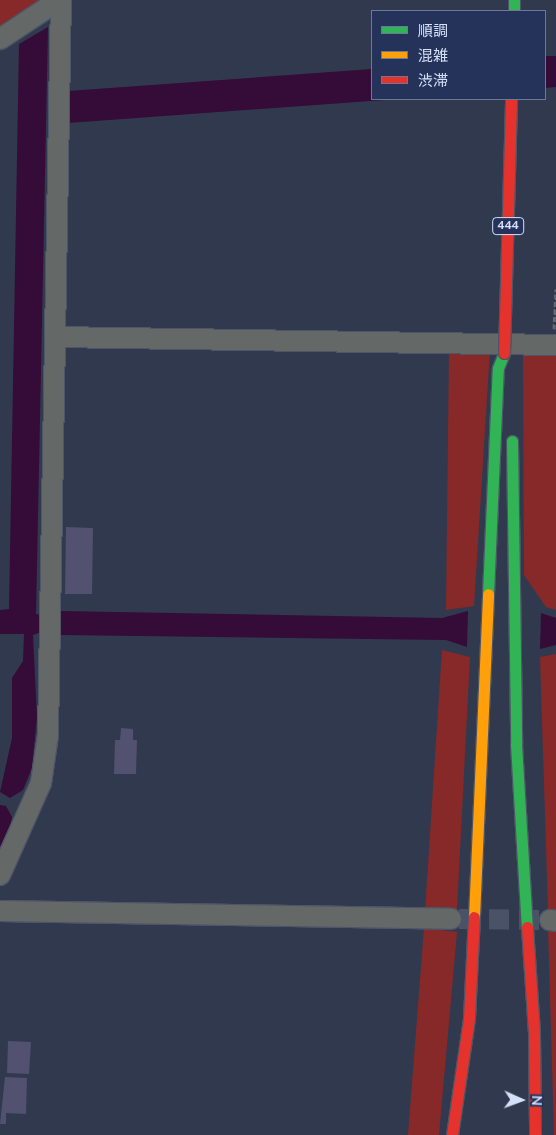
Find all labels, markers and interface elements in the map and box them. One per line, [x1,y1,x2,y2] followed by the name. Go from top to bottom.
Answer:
[371,10,546,100] legend
[418,21,448,41] text: 順調
[418,46,448,66] text: 混雑
[418,71,448,91] text: 渋滞
[492,217,524,236] road number: 444
[496,1075,546,1125] north arrow
[527,1095,546,1106] text: N

